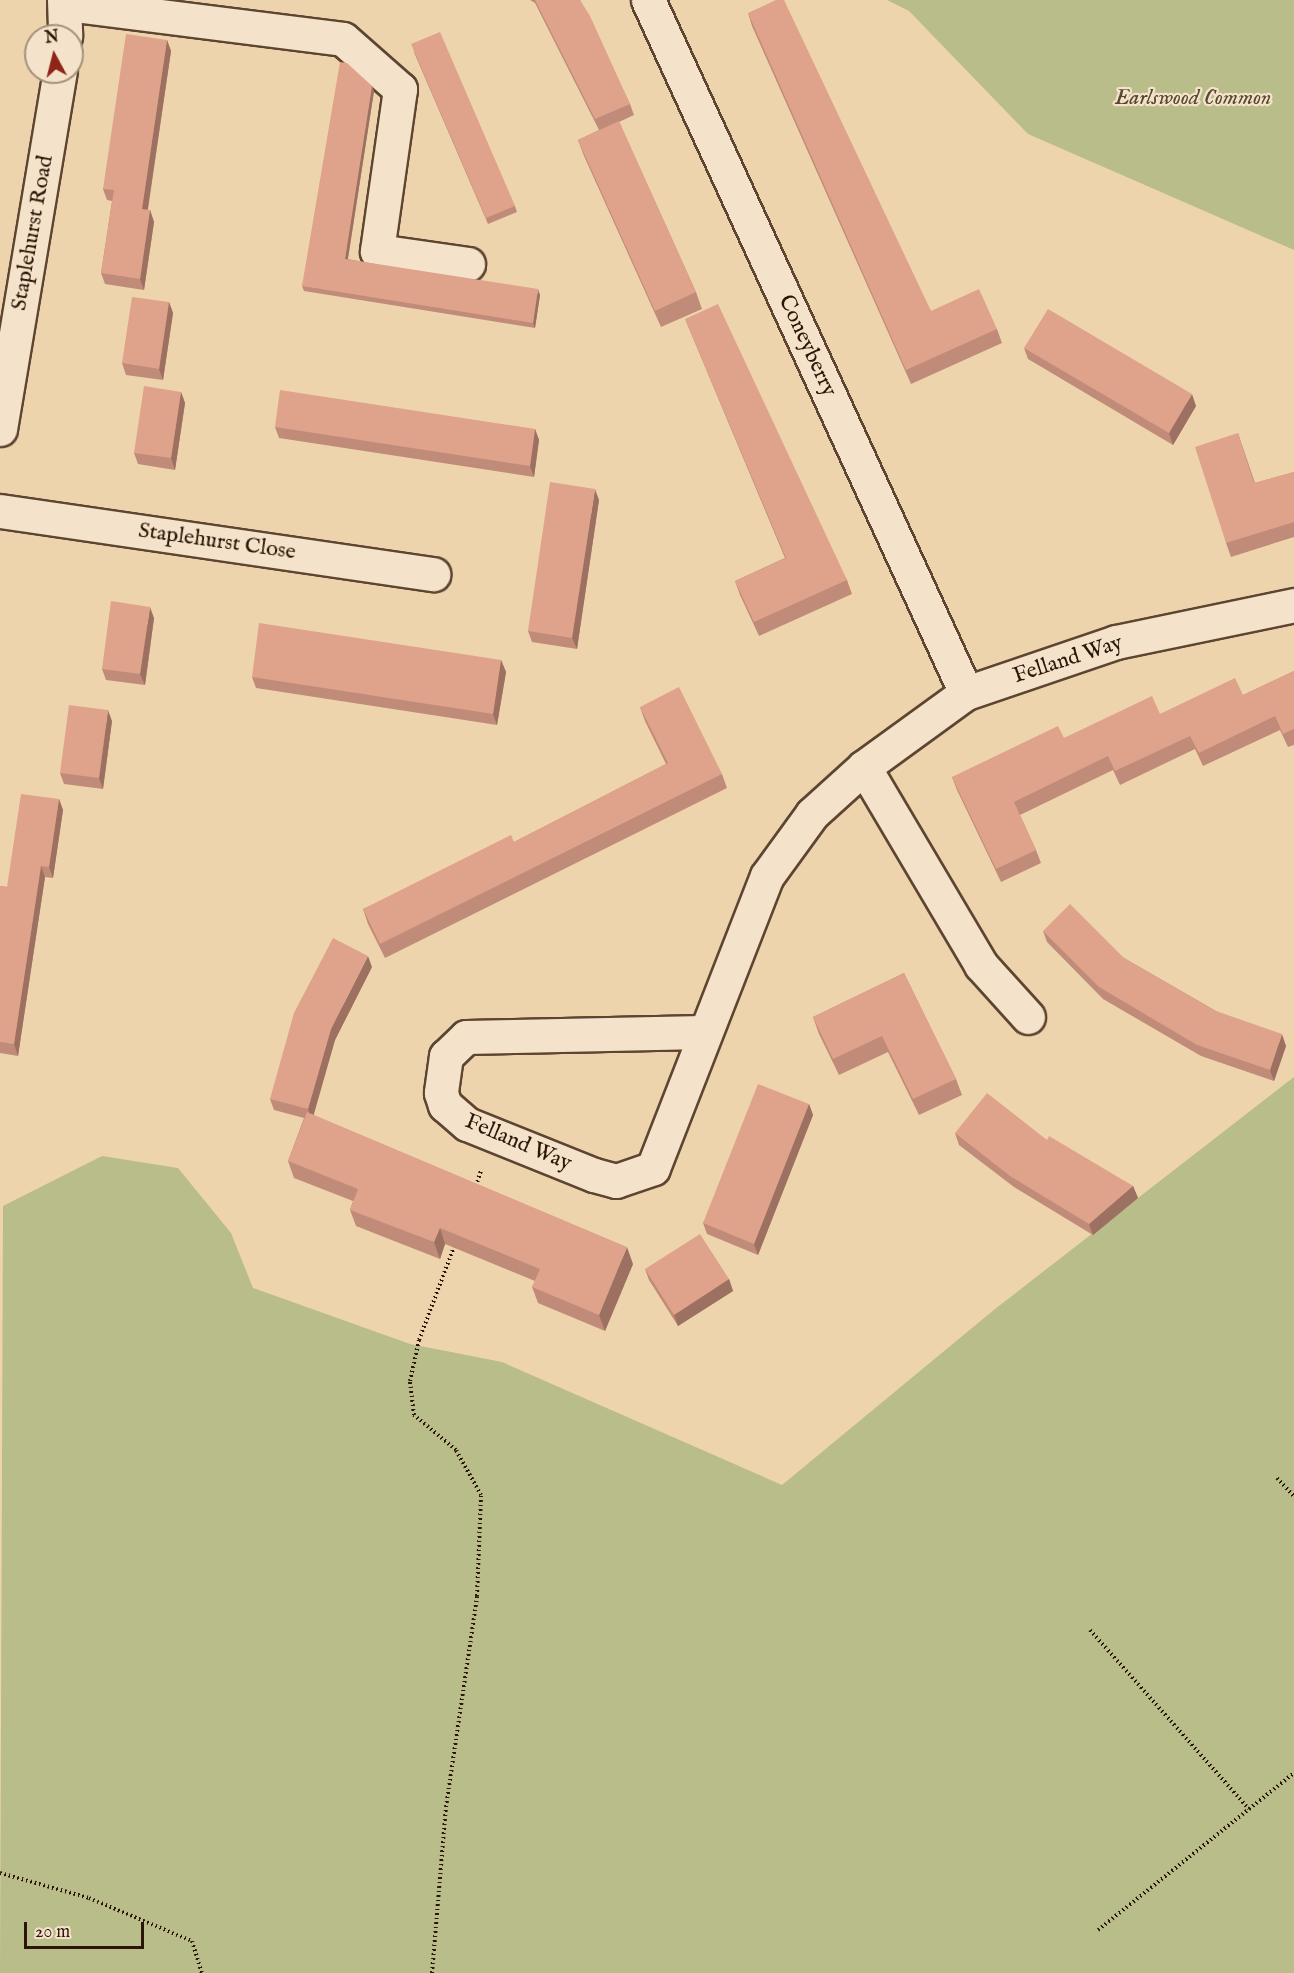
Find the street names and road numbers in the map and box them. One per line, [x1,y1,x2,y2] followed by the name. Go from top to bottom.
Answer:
[6,153,60,313] street label: Staplehurst Road
[772,291,842,401] street label: Coneyberry
[137,518,297,566] street label: Staplehurst Close
[1010,630,1126,690] street label: Felland Way
[461,1109,575,1177] street label: Felland Way

